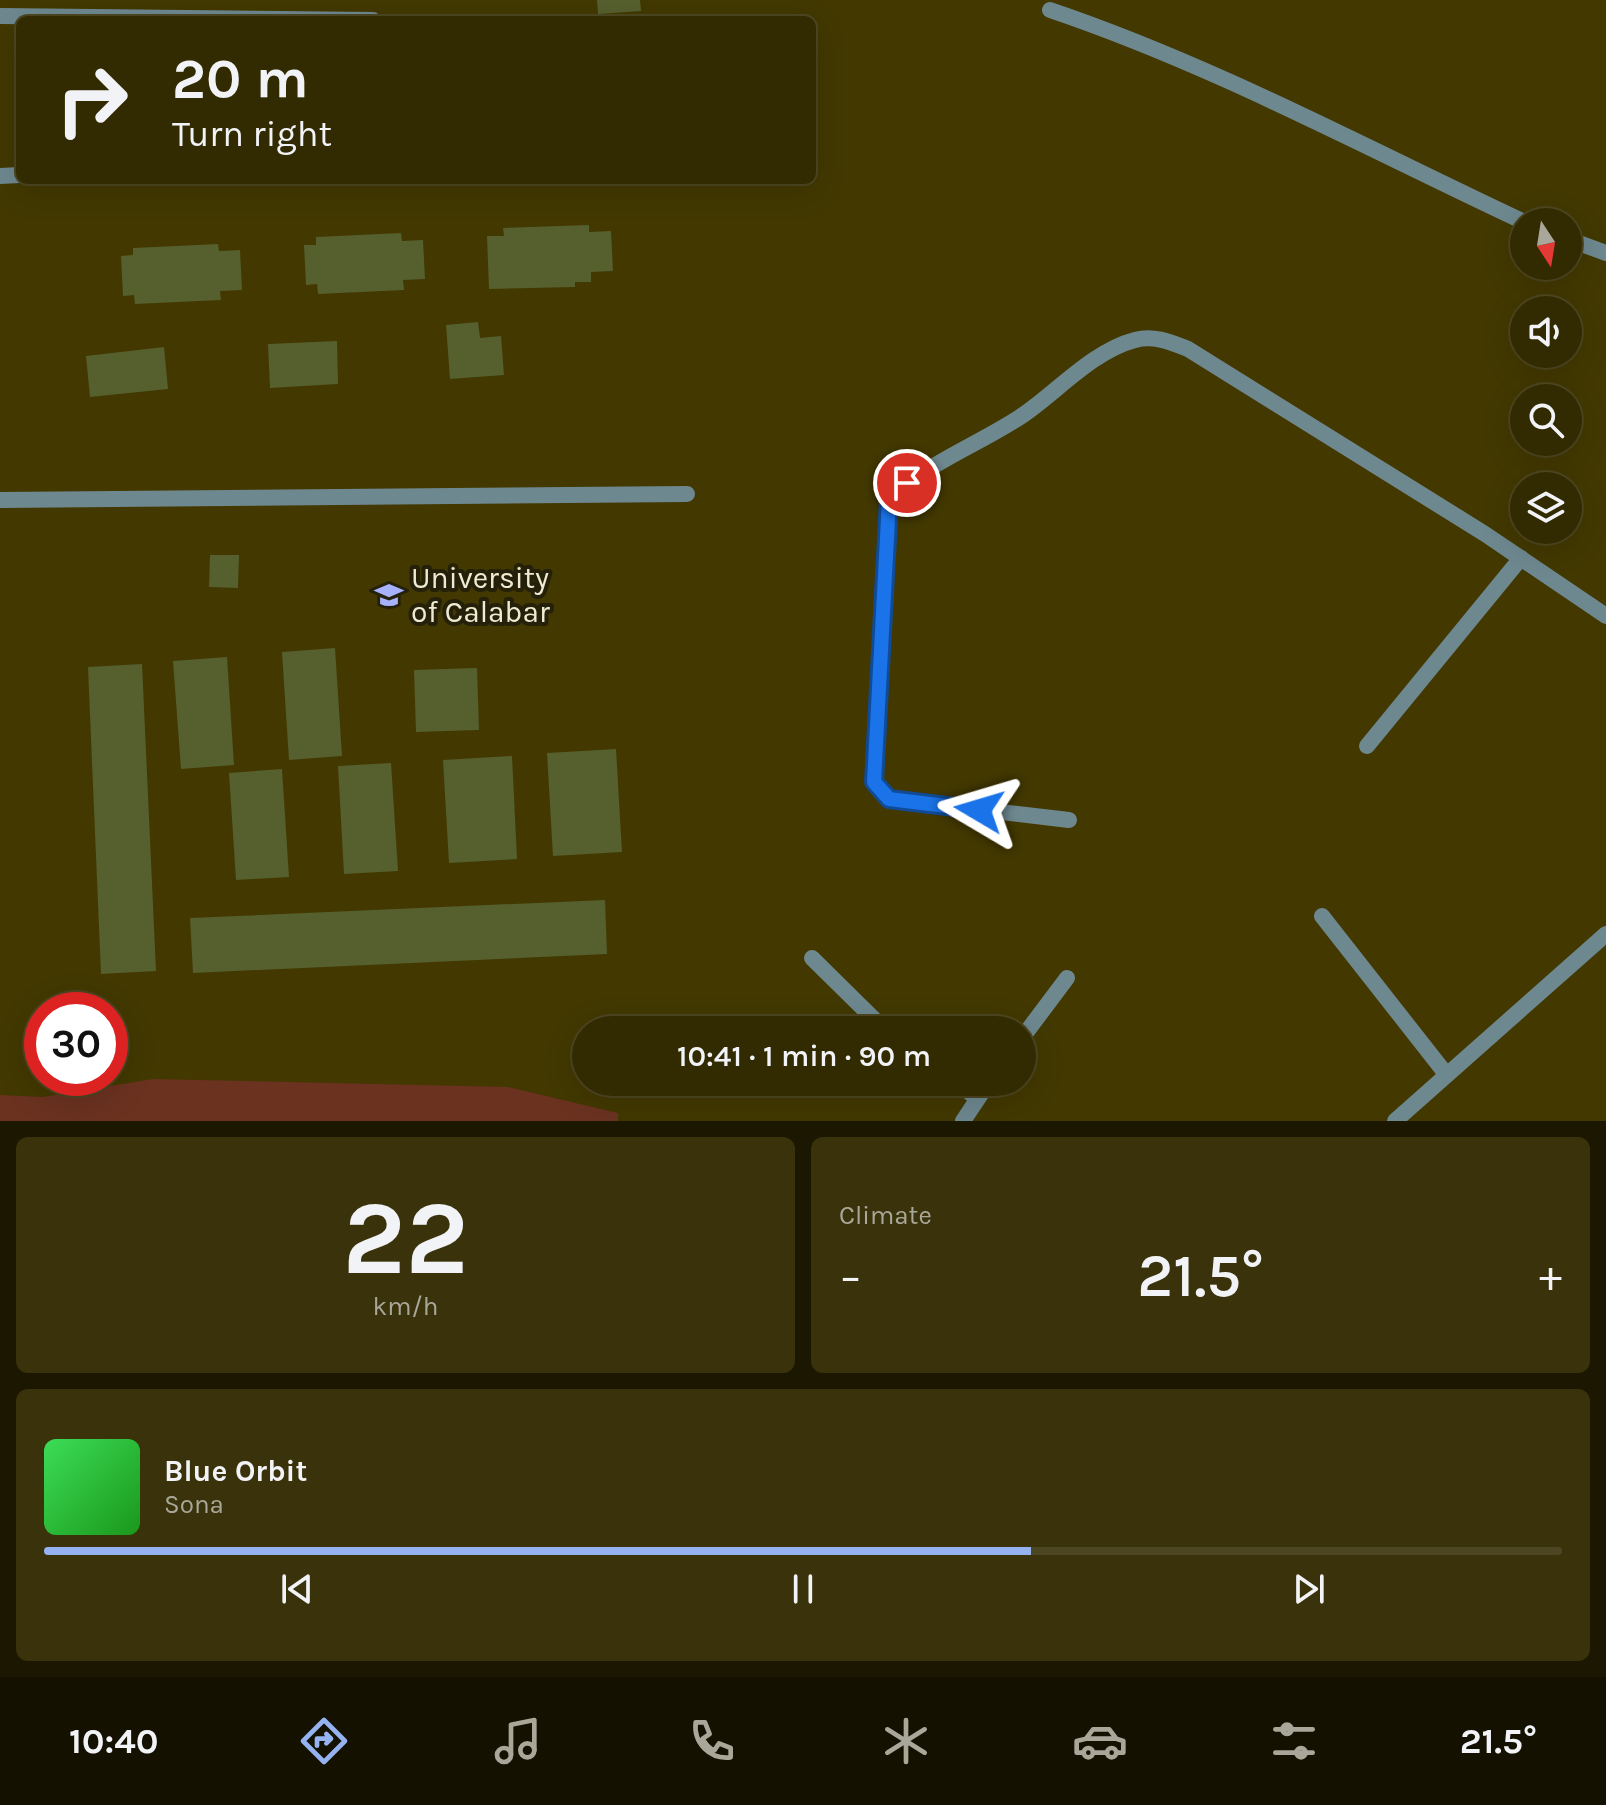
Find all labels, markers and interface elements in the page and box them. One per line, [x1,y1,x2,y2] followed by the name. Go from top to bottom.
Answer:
[172,46,309,111] text: 20 m
[40,48,144,152] icon: right
[172,113,332,155] text: Turn right
[1510,208,1582,280] north arrow
[1510,208,1582,544] map controls
[1510,296,1582,368] button: sound
[1510,384,1582,456] button: search
[873,449,941,517] pin
[885,461,929,505] icon: arrive
[1510,472,1582,544] button: layers
[411,560,550,630] place label: University of Calabar
[374,580,404,610] school or university icon: University of Calabar
[937,768,1021,852] position arrow
[24,992,128,1096] speed limit sign: 30
[677,1038,931,1074] text: 10:41 · 1 min · 90 m
[343,1178,468,1299] text: 22
[839,1200,932,1231] text: Climate
[1137,1241,1264,1311] text: 21.5°
[839,1251,862,1302] text: −
[1539,1251,1562,1302] text: +
[373,1291,438,1322] text: km/h
[164,1453,307,1489] text: Blue Orbit
[164,1489,224,1520] text: Sona
[275,1567,319,1611] icon: previous
[781,1567,825,1611] icon: pause
[1287,1567,1331,1611] icon: next
[296,1713,352,1769] icon: directions
[490,1713,546,1769] icon: music
[684,1713,740,1769] icon: phone
[878,1713,934,1769] icon: climate
[1072,1713,1128,1769] icon: car
[1266,1713,1322,1769] icon: filters
[69,1720,158,1762] text: 10:40
[1460,1720,1537,1762] text: 21.5°

